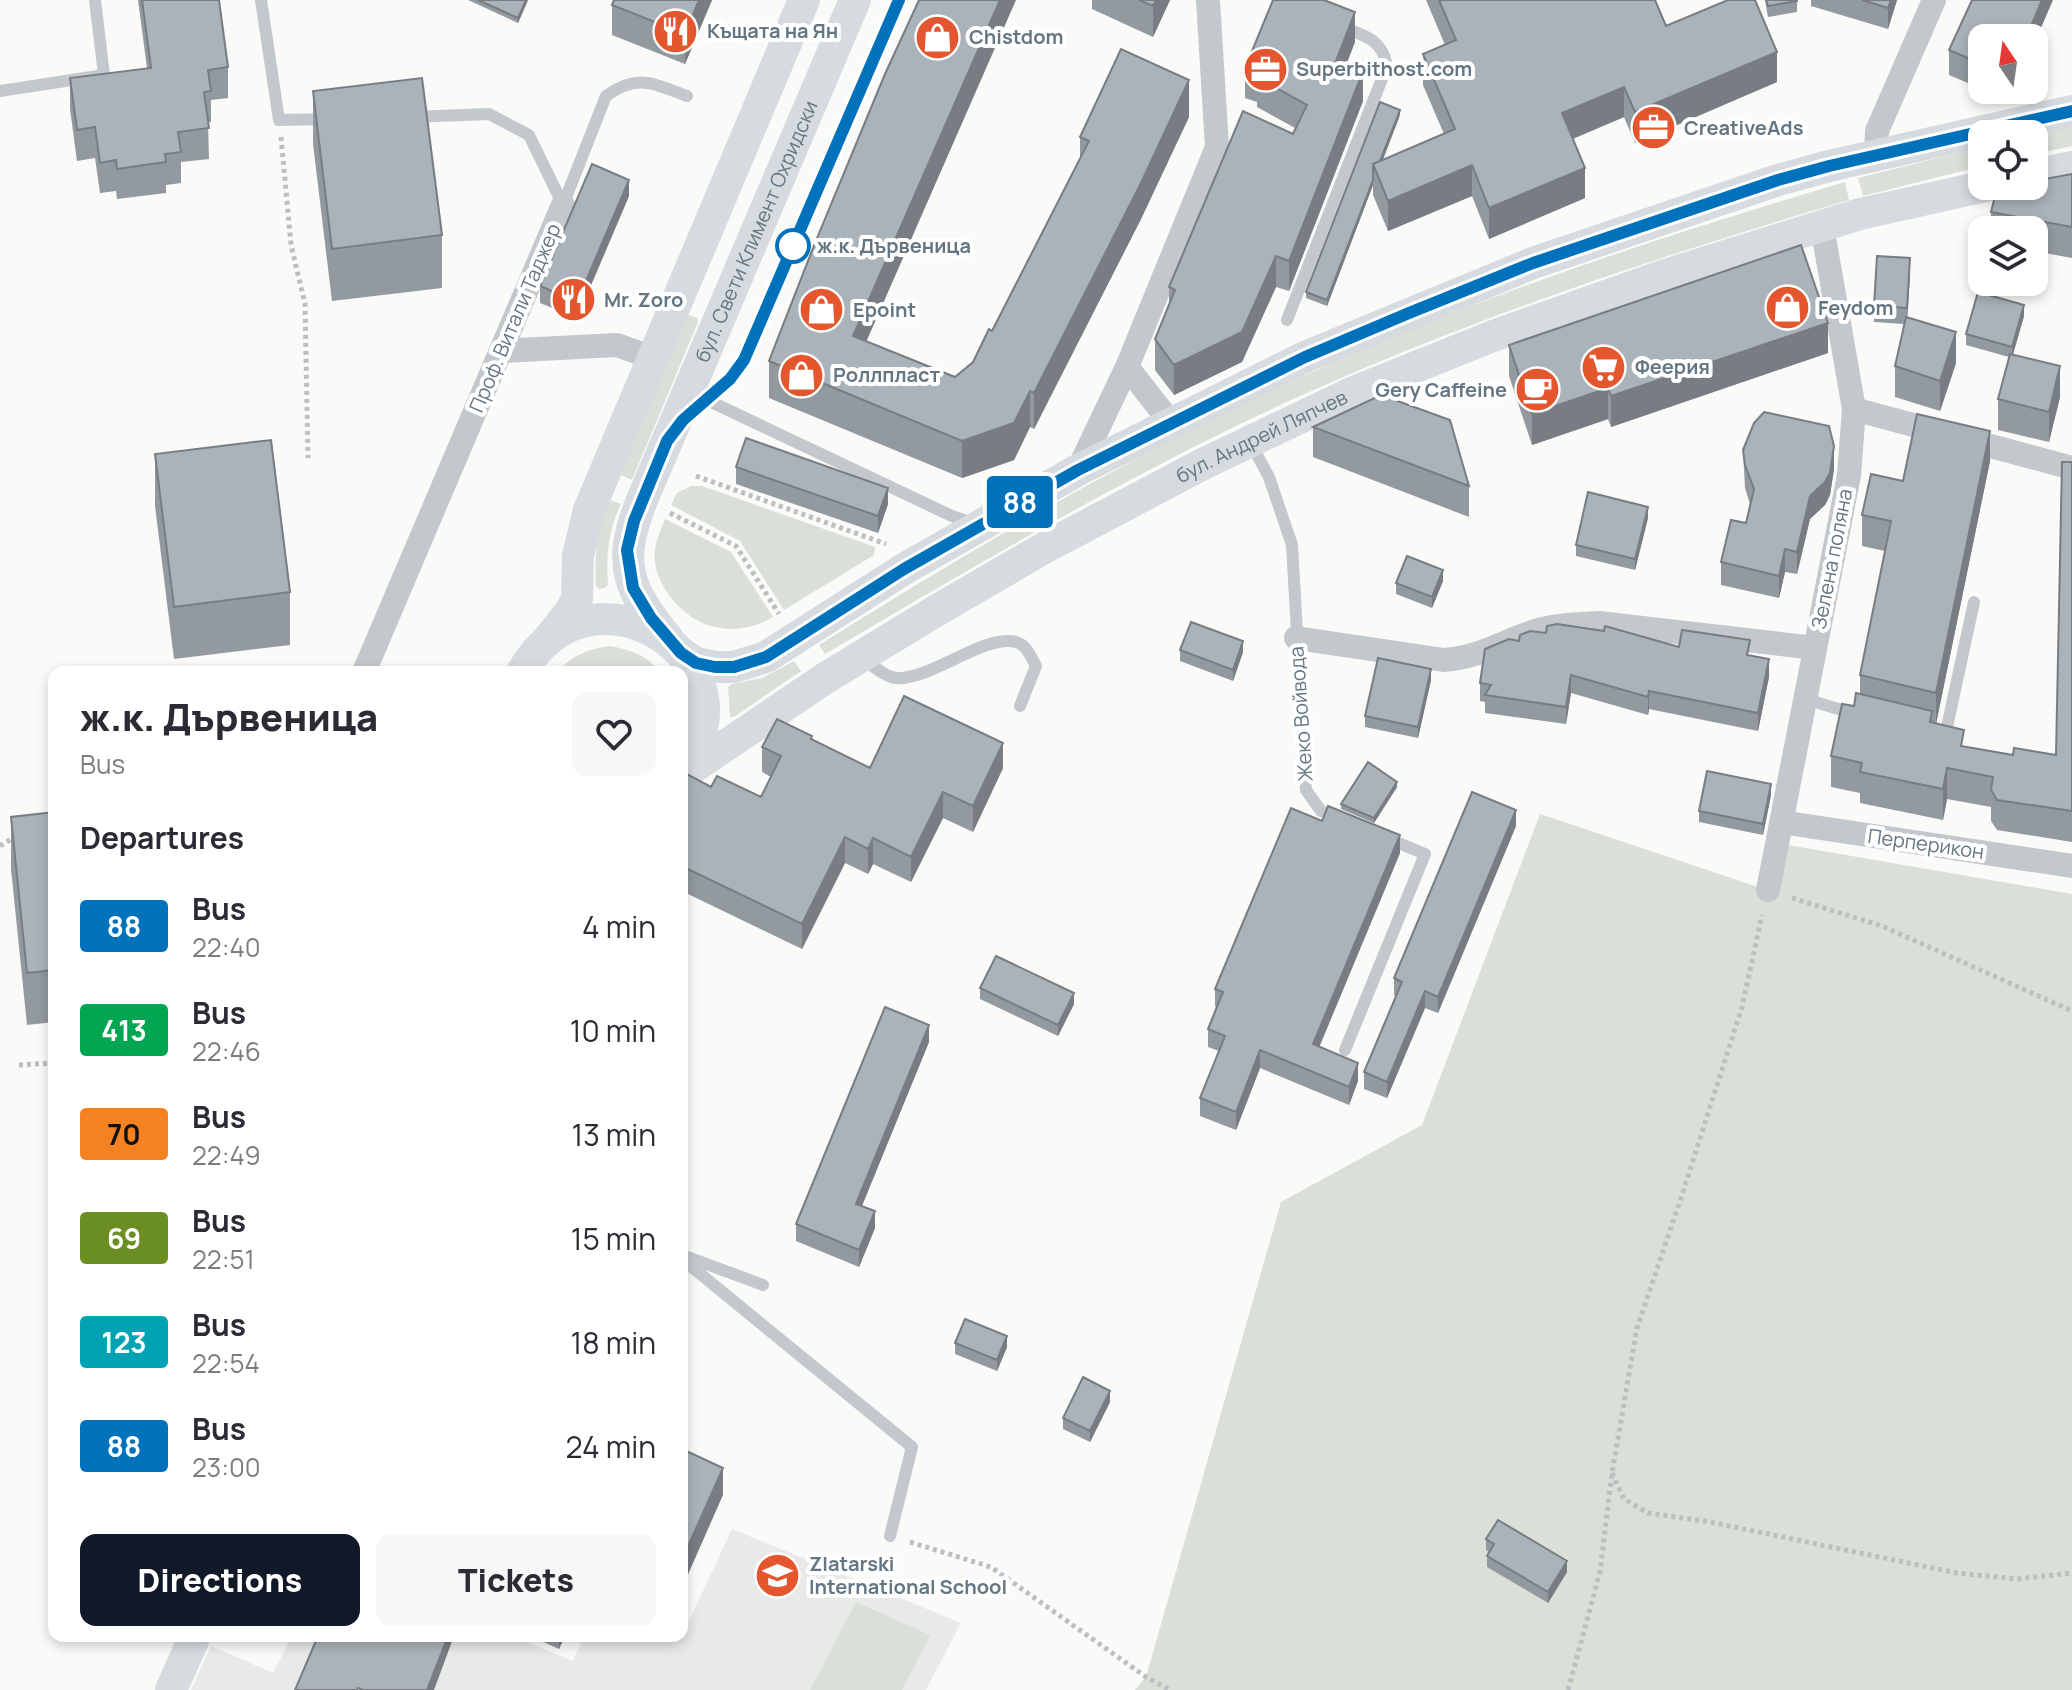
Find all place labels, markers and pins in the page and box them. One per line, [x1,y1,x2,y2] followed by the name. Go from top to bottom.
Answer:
[652,7,700,55] restaurant icon: Къщата на Ян
[914,13,962,61] shop icon: Chistdom
[707,17,838,44] place label: Къщата на Ян
[969,23,1064,50] place label: Chistdom
[1241,45,1289,93] office icon: Superbithost.com
[1296,55,1472,82] place label: Superbithost.com
[1629,104,1677,152] office icon: CreativeAds
[1684,114,1804,141] place label: CreativeAds
[776,229,810,263] marker: ж.к. Дървеница
[817,232,971,259] place label: ж.к. Дървеница
[549,276,597,324] restaurant icon: Mr. Zoro
[1763,284,1811,332] shop icon: Feydom
[604,286,683,313] place label: Mr. Zoro
[798,286,846,334] shop icon: Epoint
[1818,294,1893,321] place label: Feydom
[853,296,916,323] place label: Epoint
[1580,343,1628,391] supermarket icon: Феерия
[778,351,826,399] shop icon: Роллпласт
[1635,353,1710,380] place label: Феерия
[833,361,941,388] place label: Роллпласт
[1514,366,1562,414] cafe icon: Gery Caffeine
[1375,376,1507,403] place label: Gery Caffeine
[809,1550,1007,1600] place label: Zlatarski International School
[754,1552,802,1600] school or university icon: Zlatarski International School

